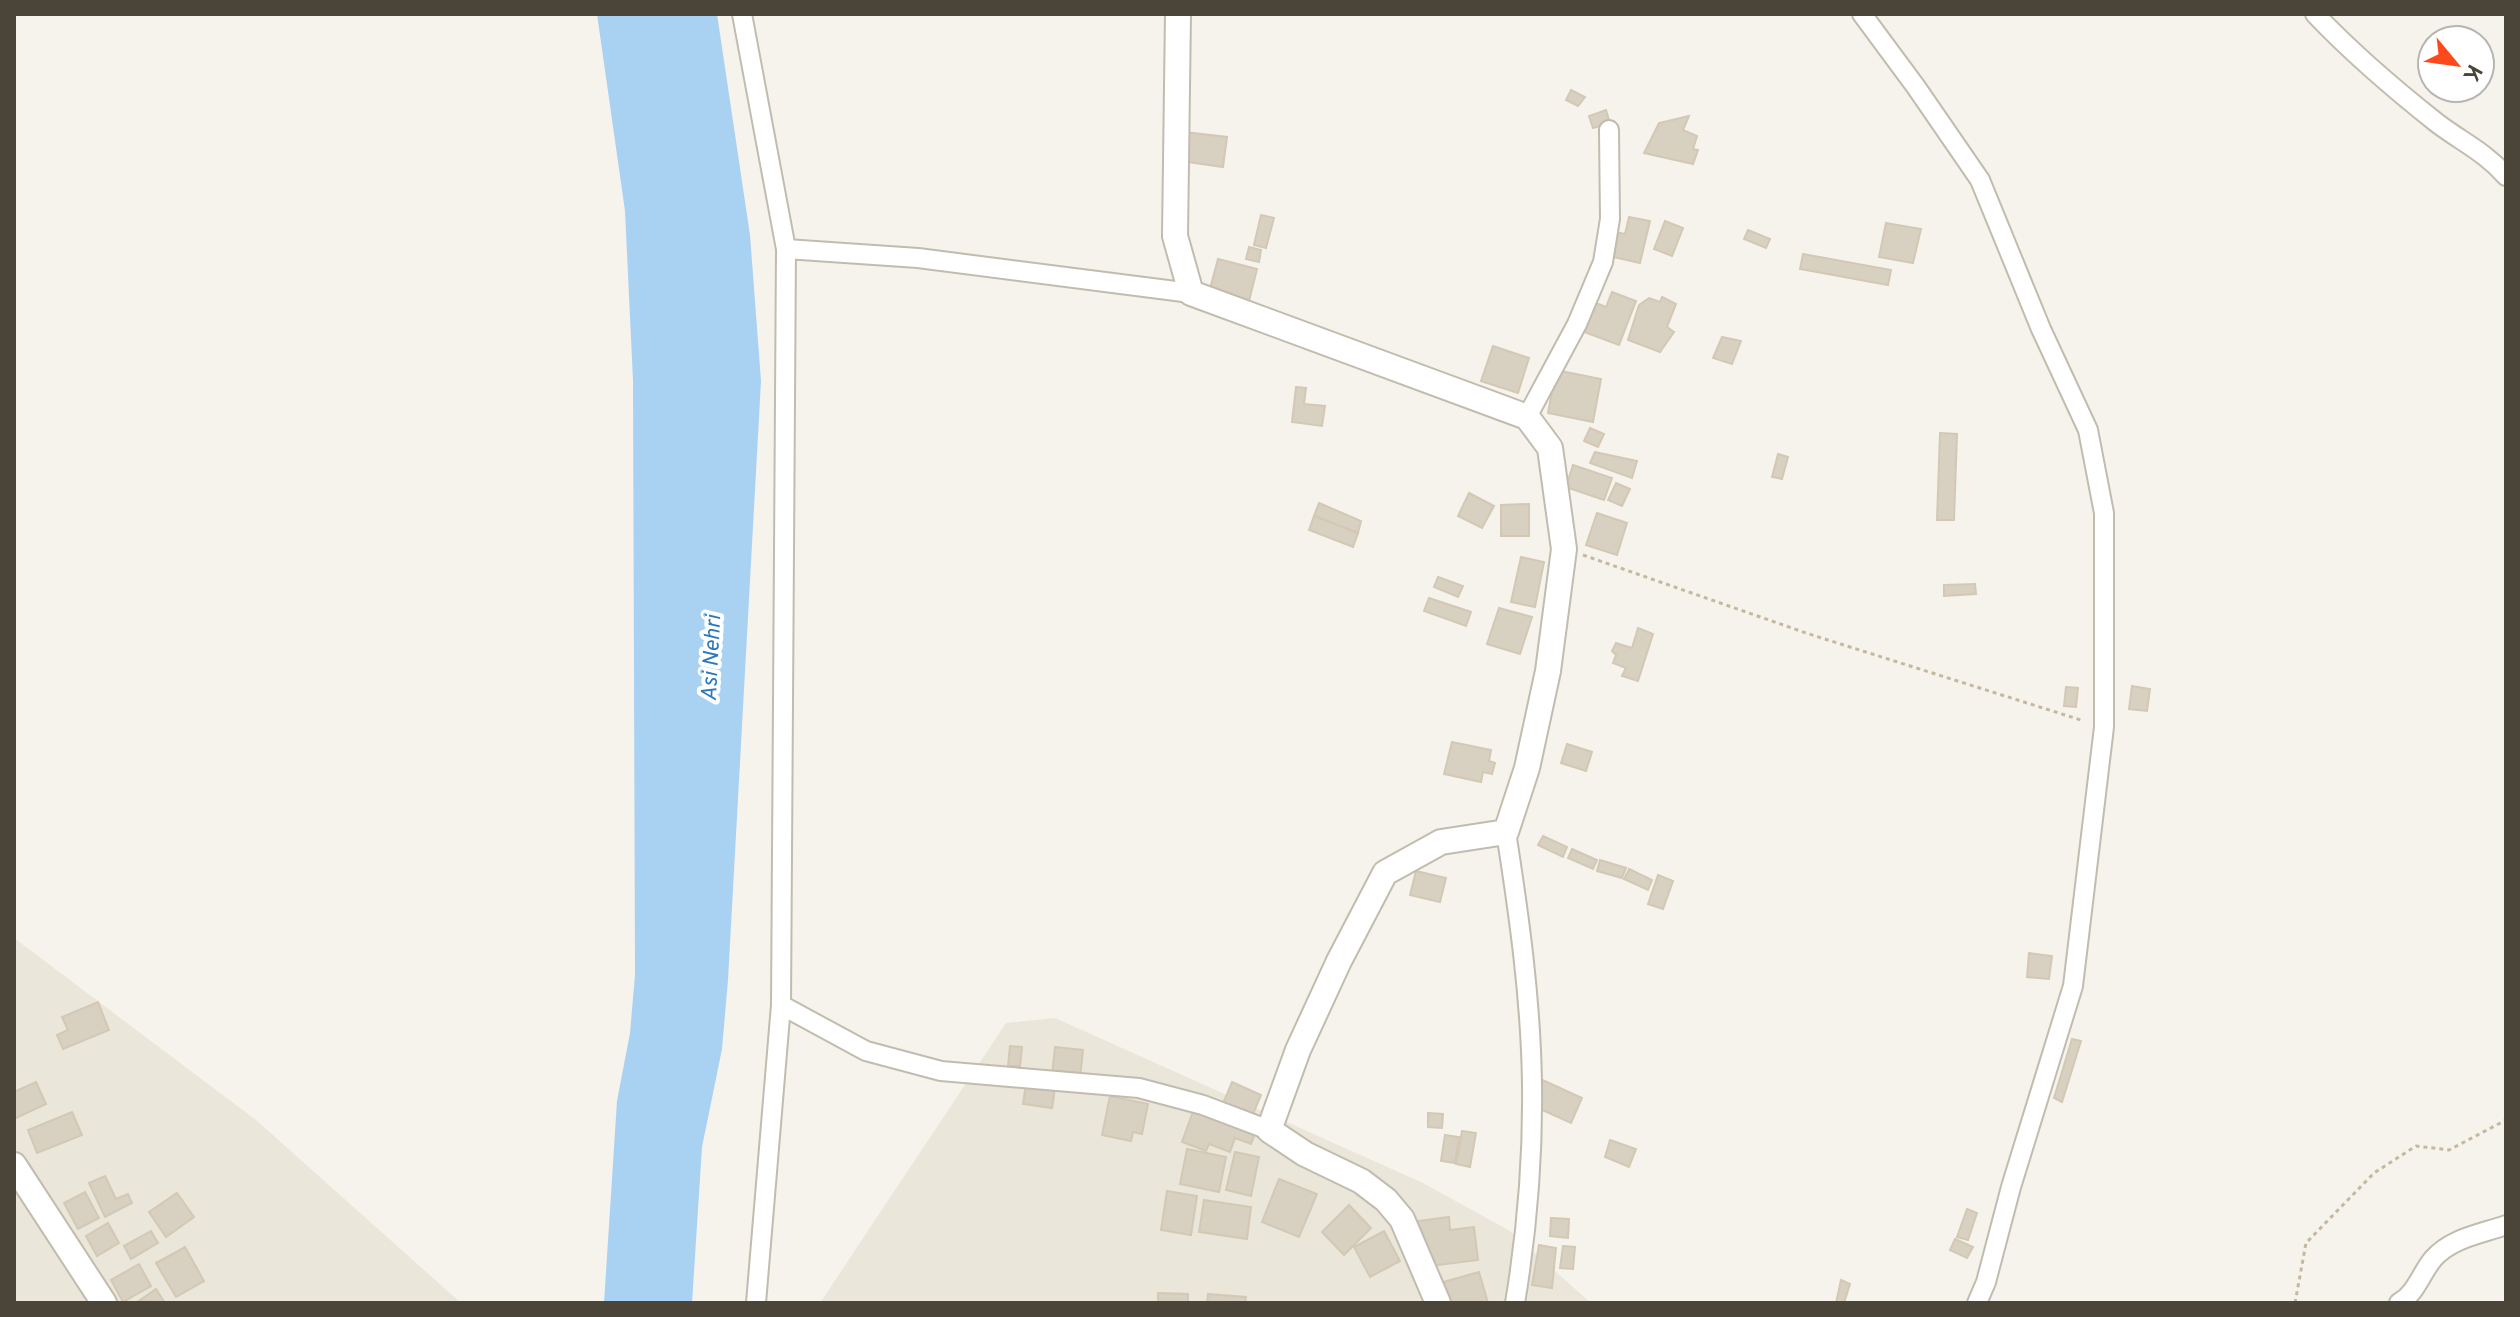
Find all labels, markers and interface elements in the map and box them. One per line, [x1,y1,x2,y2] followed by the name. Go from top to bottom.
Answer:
[2416,24,2496,104] north arrow
[2456,59,2487,86] text: K
[697,613,728,702] water label: Asi Nehri

